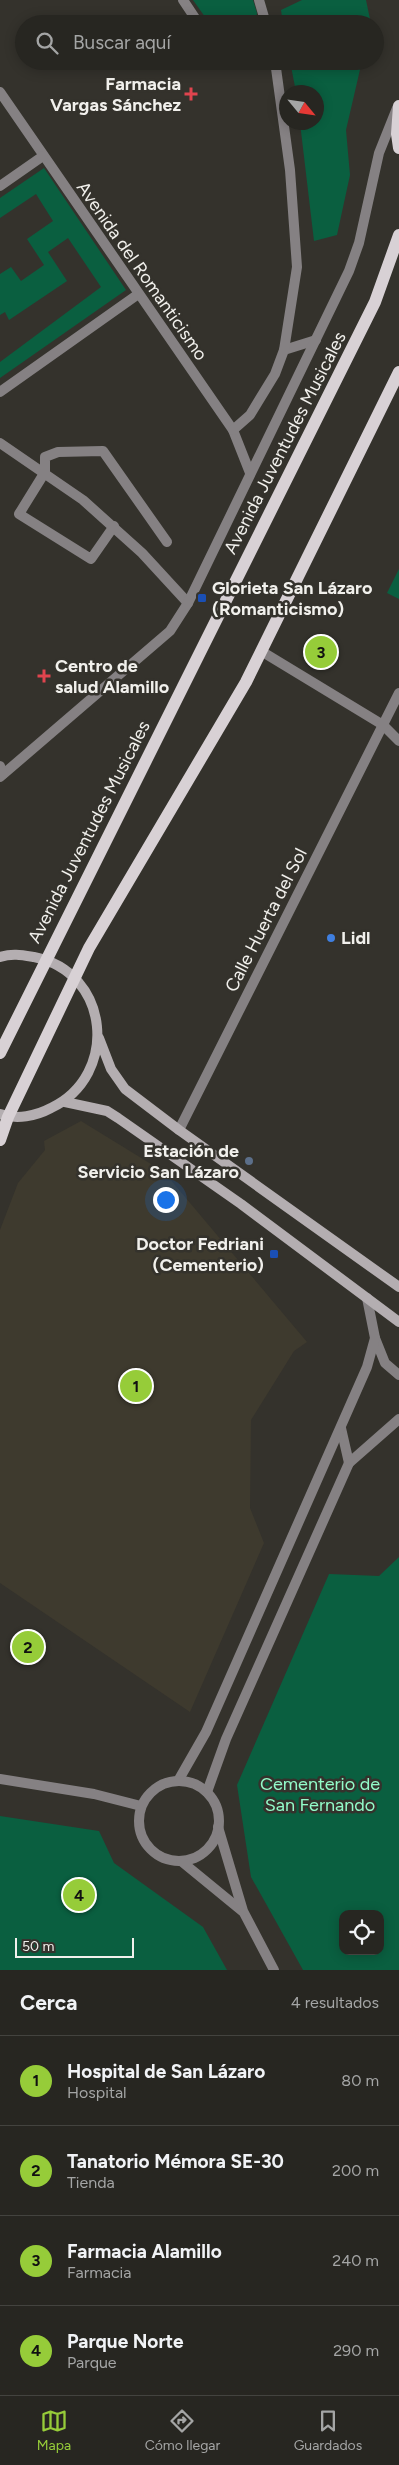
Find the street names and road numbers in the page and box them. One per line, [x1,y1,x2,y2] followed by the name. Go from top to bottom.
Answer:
[72,177,212,365] street label: Avenida del Romanticismo
[219,328,351,558] street label: Avenida Juventudes Musicales
[23,717,155,947] street label: Avenida Juventudes Musicales
[220,844,312,996] street label: Calle Huerta del Sol

